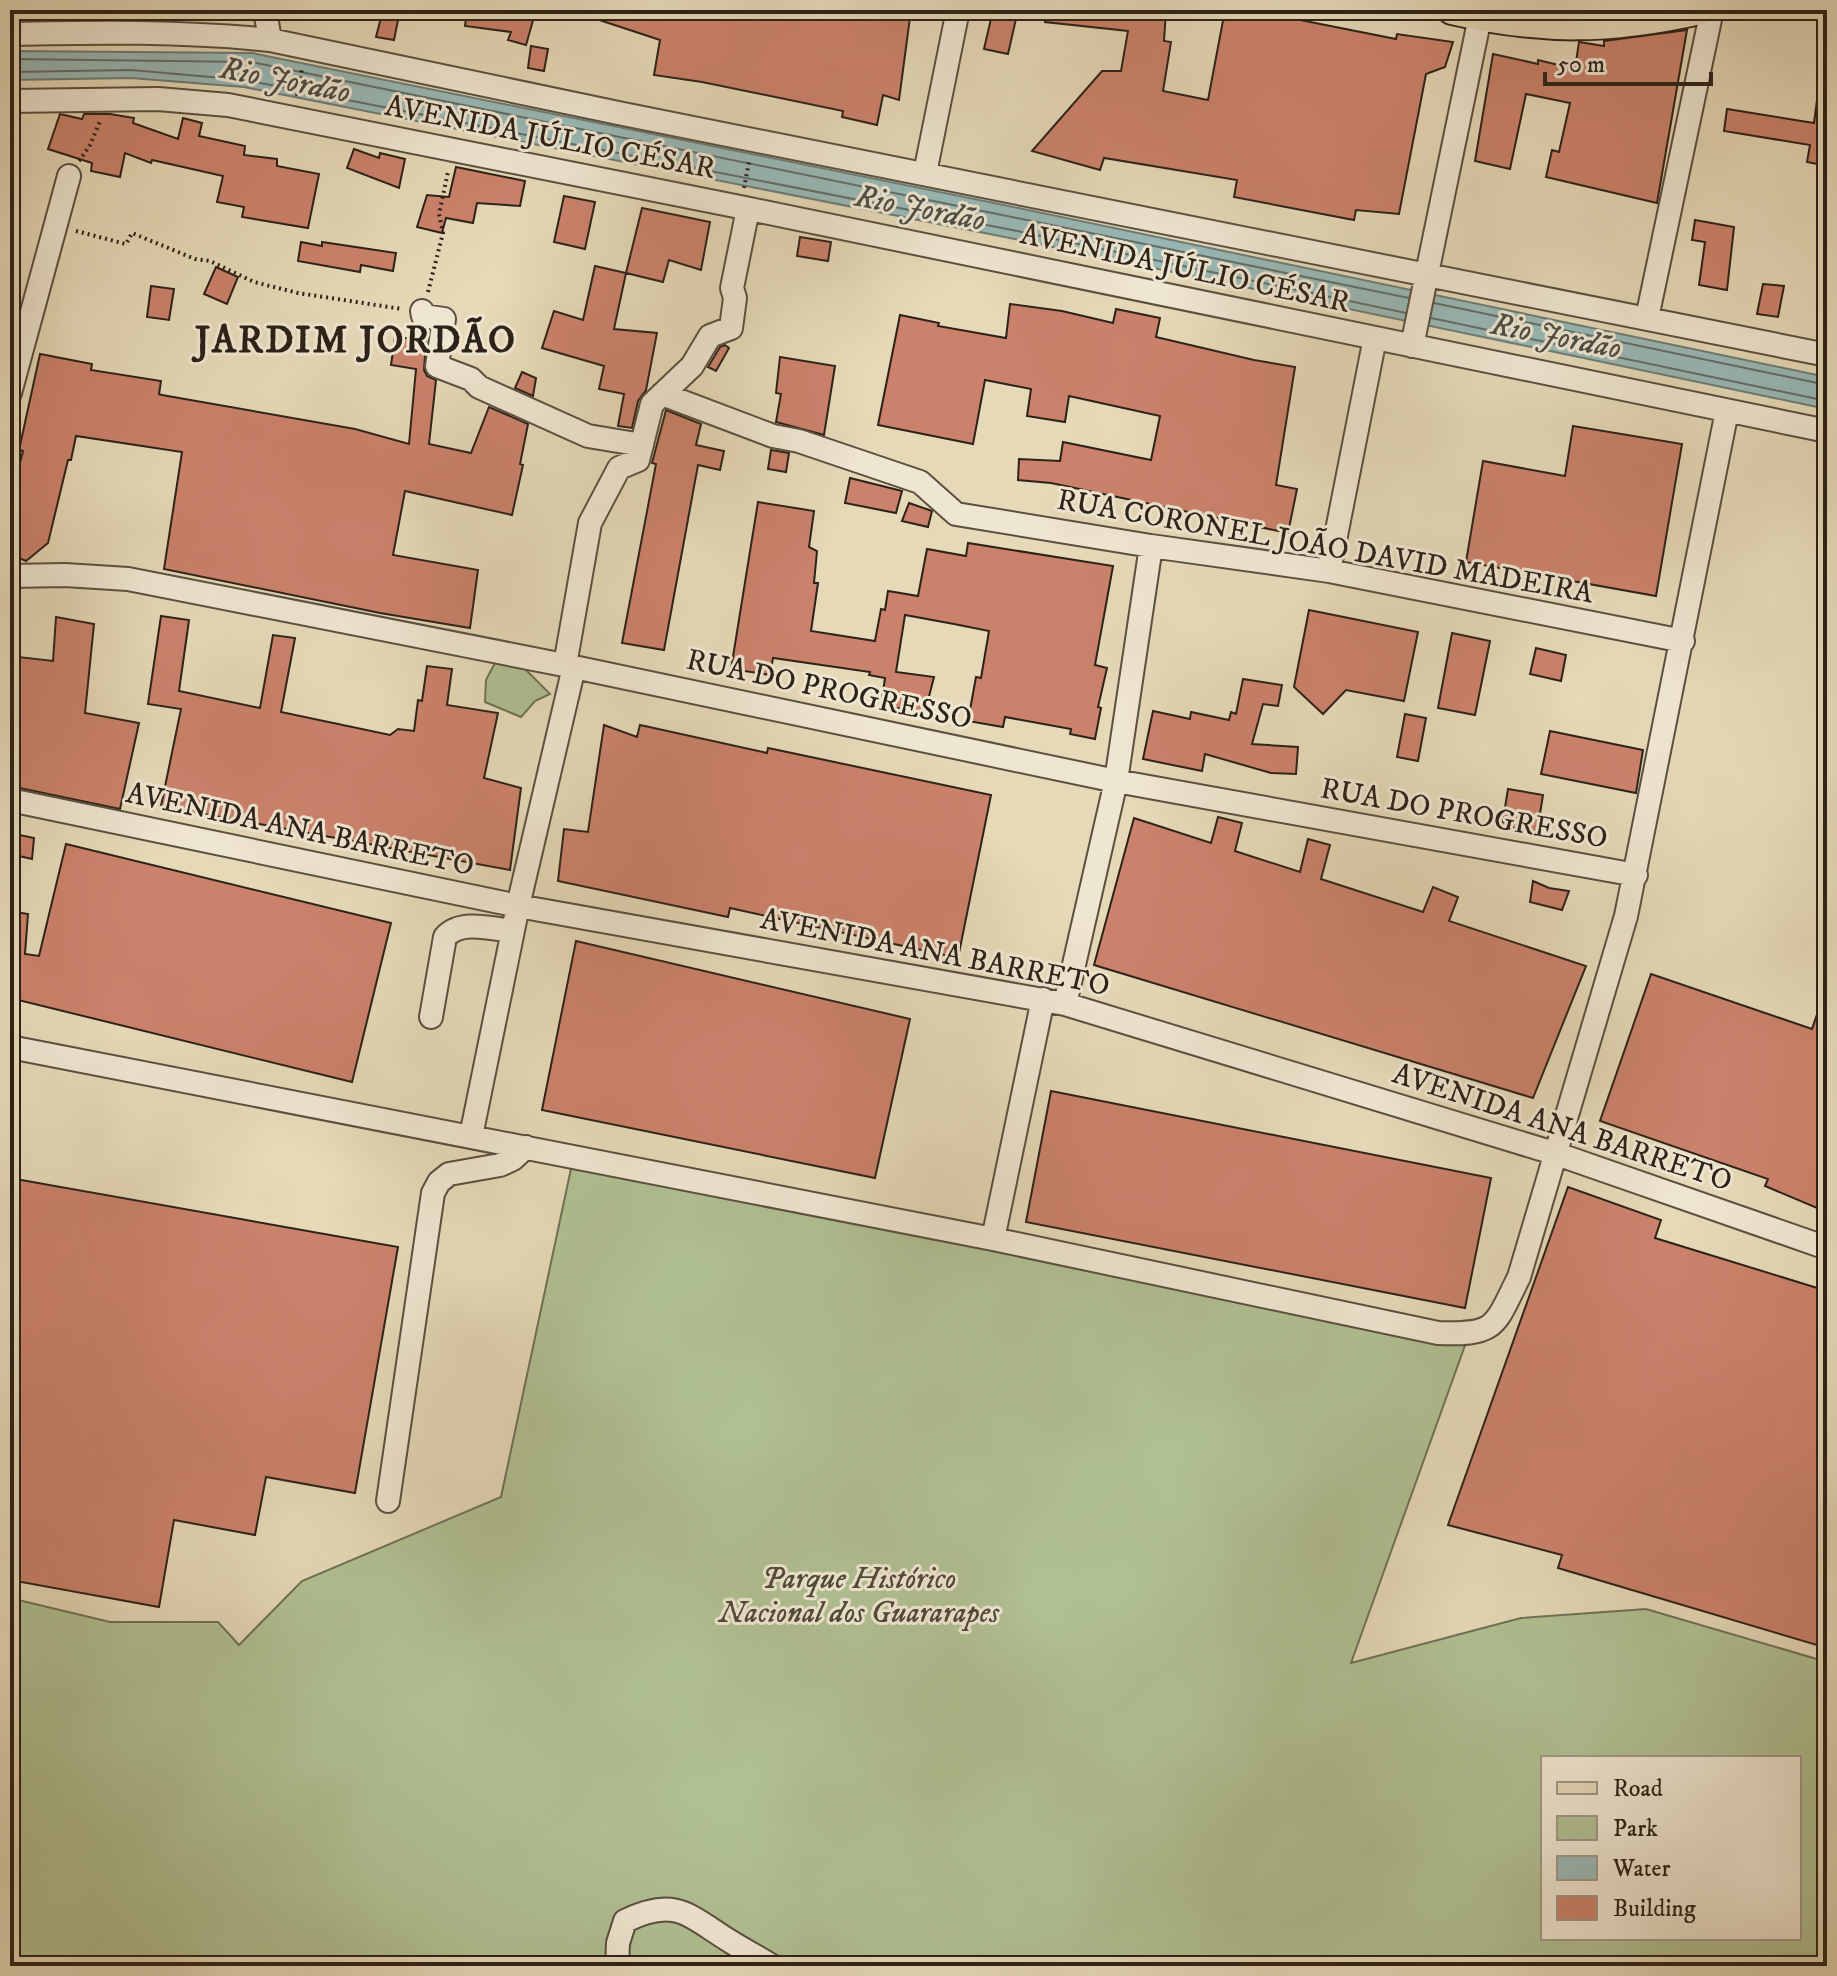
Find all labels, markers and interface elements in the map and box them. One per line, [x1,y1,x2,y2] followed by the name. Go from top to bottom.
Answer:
[1545,36,1711,86] scale bar
[215,49,354,113] water label: Rio Jordão
[1557,50,1605,80] text: 50 m
[382,86,719,188] street label: AVENIDA JÚLIO CÉSAR
[850,177,989,241] water label: Rio Jordão
[1017,214,1353,322] street label: AVENIDA JÚLIO CÉSAR
[1486,305,1625,369] water label: Rio Jordão
[191,316,517,365] district label: JARDIM JORDÃO
[1054,480,1597,613] street label: RUA CORONEL JOÃO DAVID MADEIRA
[683,642,975,738] street label: RUA DO PROGRESSO
[1318,771,1610,857] street label: RUA DO PROGRESSO
[123,775,477,885] street label: AVENIDA ANA BARRETO
[757,901,1113,1005] street label: AVENIDA ANA BARRETO
[1388,1056,1736,1200] street label: AVENIDA ANA BARRETO
[717,1561,1000,1632] park label: Parque Histórico Nacional dos Guararapes
[1541,1756,1801,1940] legend
[1613,1774,1663,1804] text: Road
[1613,1814,1658,1844] text: Park
[1612,1854,1670,1884] text: Water
[1613,1894,1696,1924] text: Building

